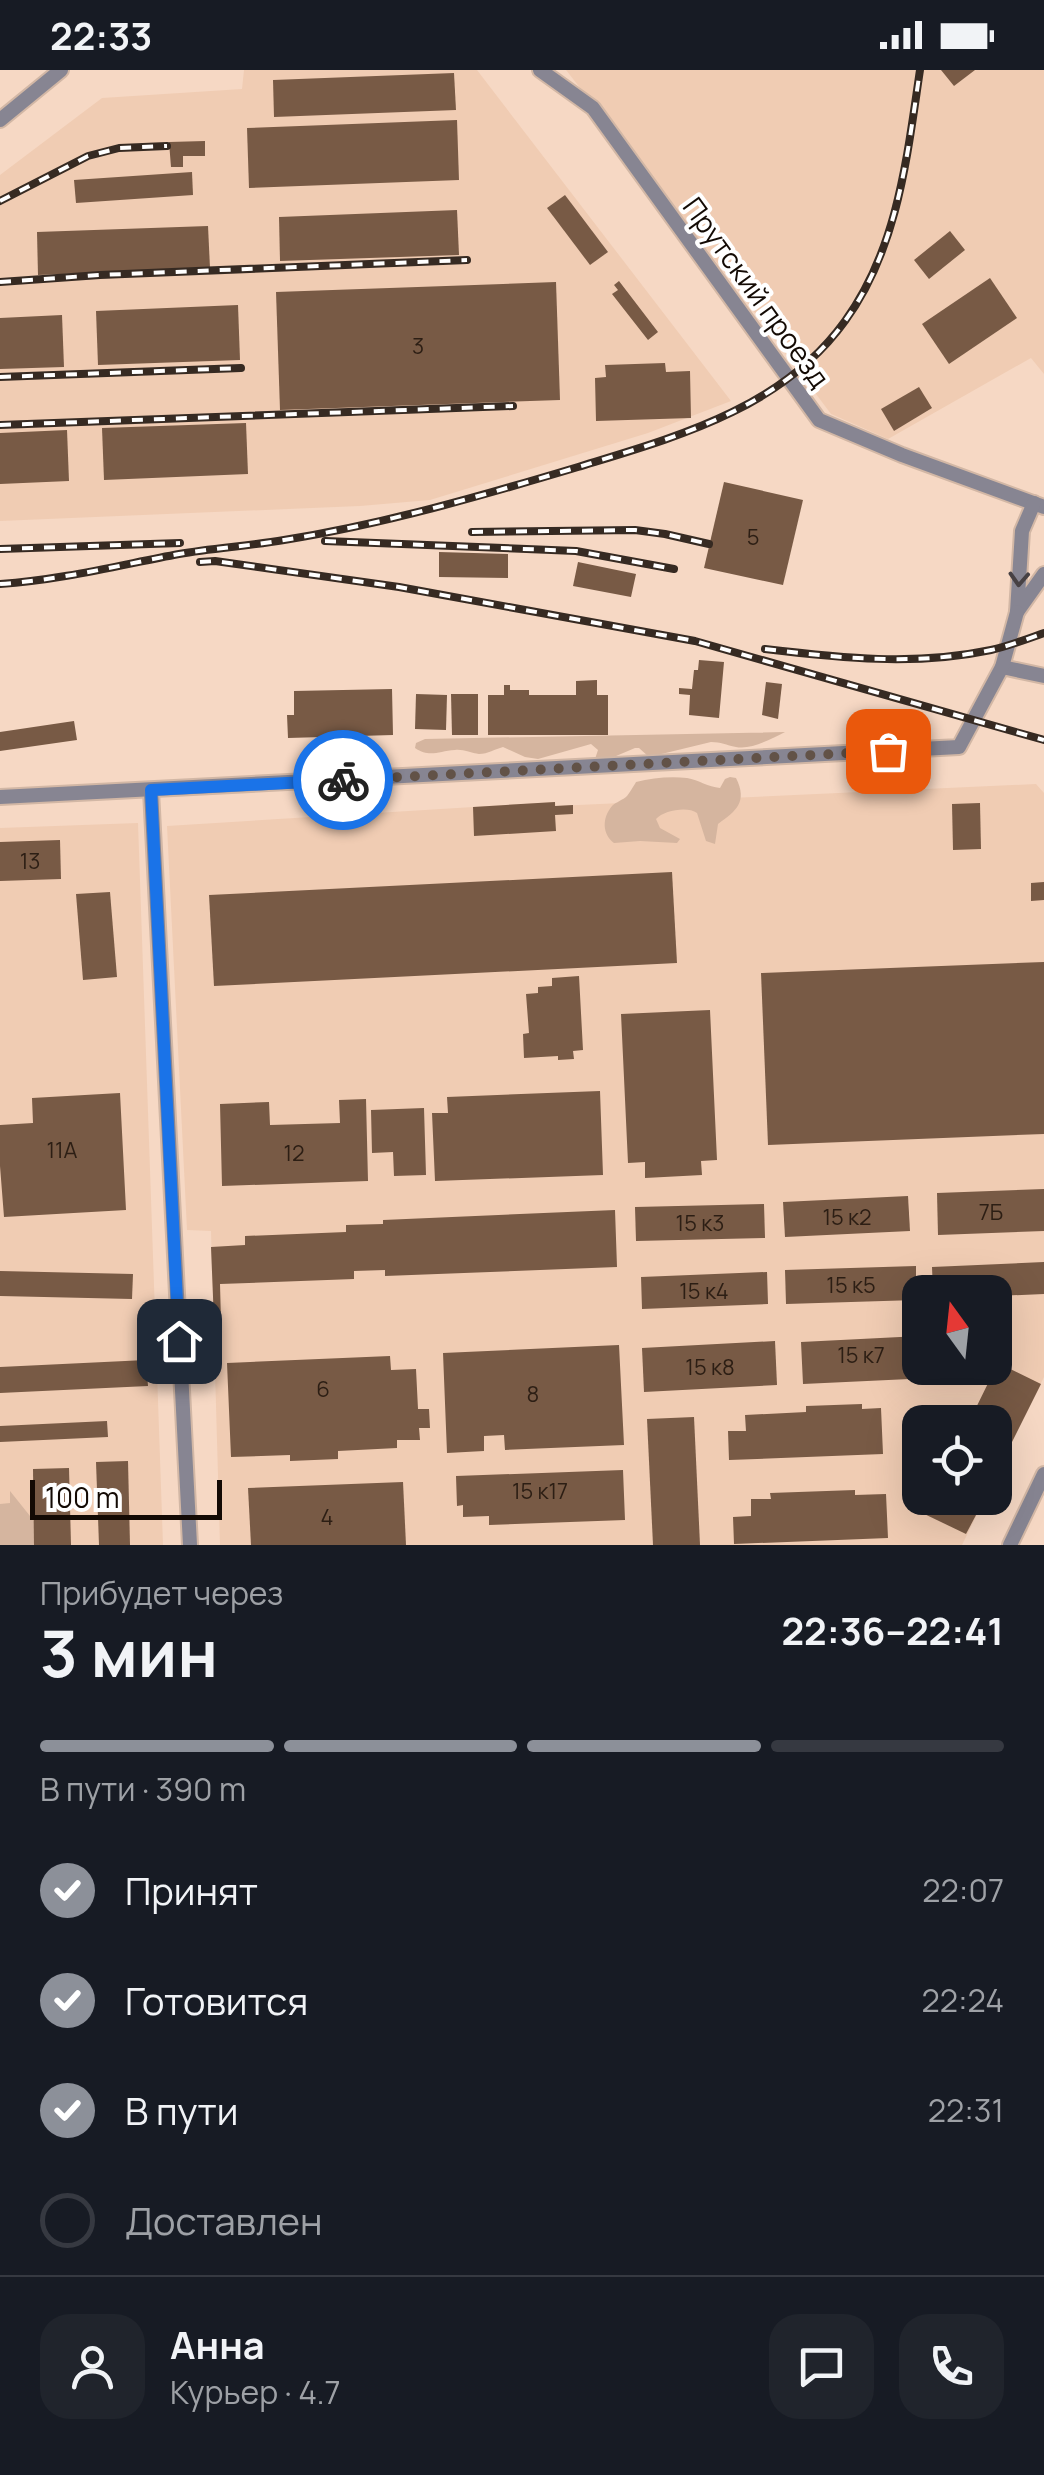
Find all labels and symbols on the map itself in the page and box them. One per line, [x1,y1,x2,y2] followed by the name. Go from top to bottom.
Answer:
[675,189,839,395] street label: Прутский проезд
[412,331,424,361] house number: 3
[747,522,759,552] house number: 5
[1009,572,1030,588] one-way arrow
[846,709,931,794] pin
[293,730,393,830] courier
[20,846,40,876] house number: 13
[46,1135,78,1165] house number: 11А
[283,1138,305,1168] house number: 12
[979,1197,1003,1227] house number: 7Б
[822,1202,872,1232] house number: 15 к2
[676,1208,724,1238] house number: 15 к3
[826,1270,876,1300] house number: 15 к5
[902,1275,1012,1385] north arrow
[679,1276,729,1306] house number: 15 к4
[137,1299,222,1384] pin
[837,1340,885,1370] house number: 15 к7
[685,1352,735,1382] house number: 15 к8
[316,1374,330,1404] house number: 6
[527,1379,539,1409] house number: 8
[30,1475,222,1520] scale bar
[512,1476,568,1506] house number: 15 к17
[321,1502,333,1532] house number: 4

